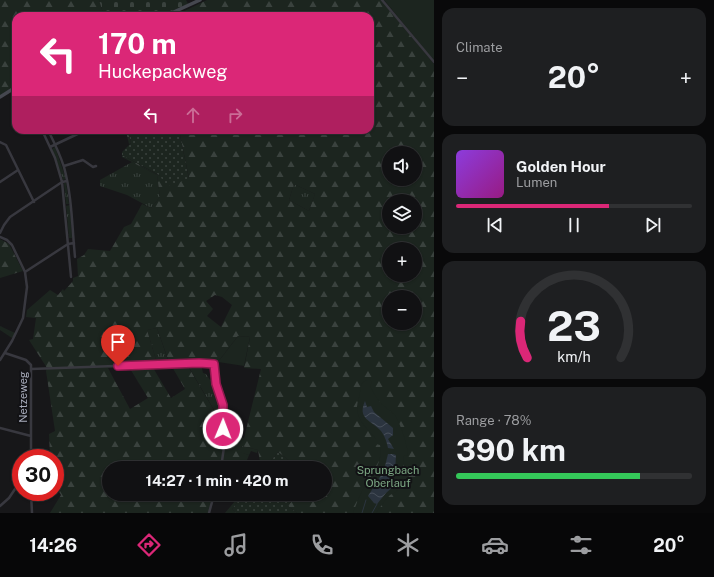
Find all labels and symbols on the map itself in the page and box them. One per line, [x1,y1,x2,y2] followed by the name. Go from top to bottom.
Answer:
[101,325,135,366] pin
[17,371,29,423] street label: Netzeweg
[202,408,244,450] position arrow
[12,449,64,501] speed limit sign: 30
[357,464,419,489] park label: Sprungbach Oberlauf

